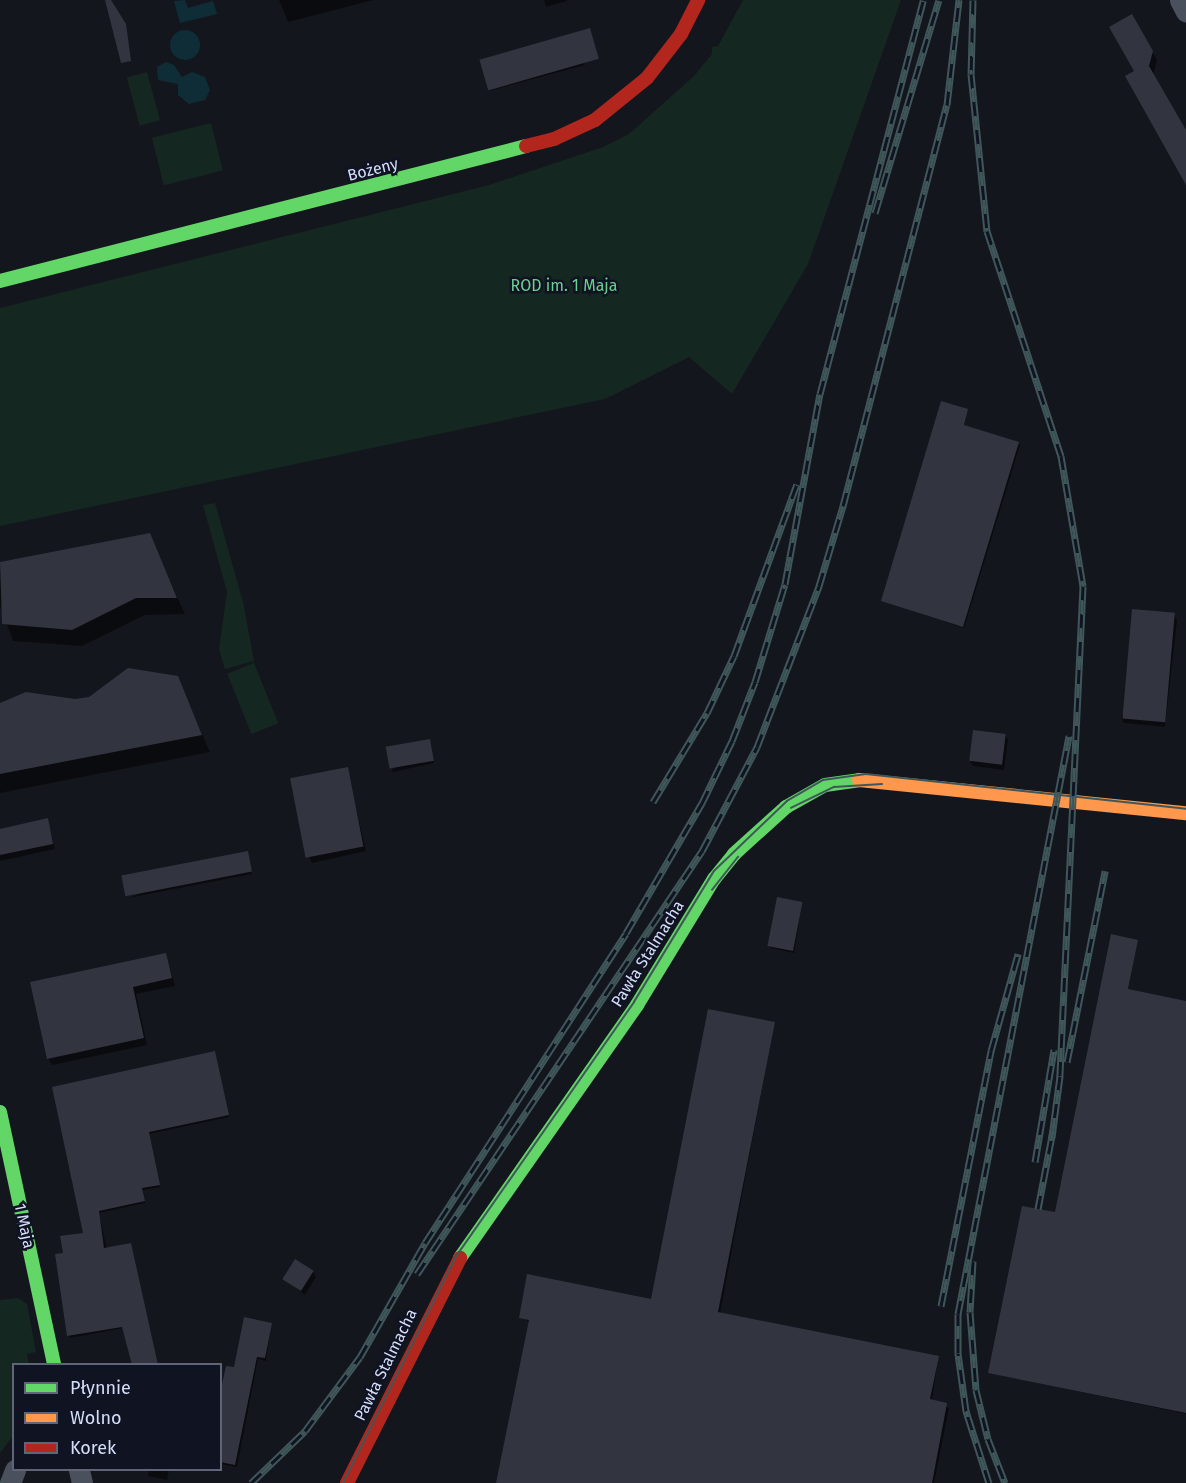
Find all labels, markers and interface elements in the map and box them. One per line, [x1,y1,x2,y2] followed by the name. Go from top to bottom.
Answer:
[346,154,400,186] street label: Bożeny
[511,276,617,296] park label: ROD im. 1 Maja
[608,897,688,1011] street label: Pawła Stalmacha
[10,1202,38,1250] street label: 1 Maja
[351,1306,421,1424] street label: Pawła Stalmacha
[12,1363,222,1471] legend
[70,1377,131,1399] text: Płynnie
[70,1407,122,1429] text: Wolno
[70,1437,116,1459] text: Korek

